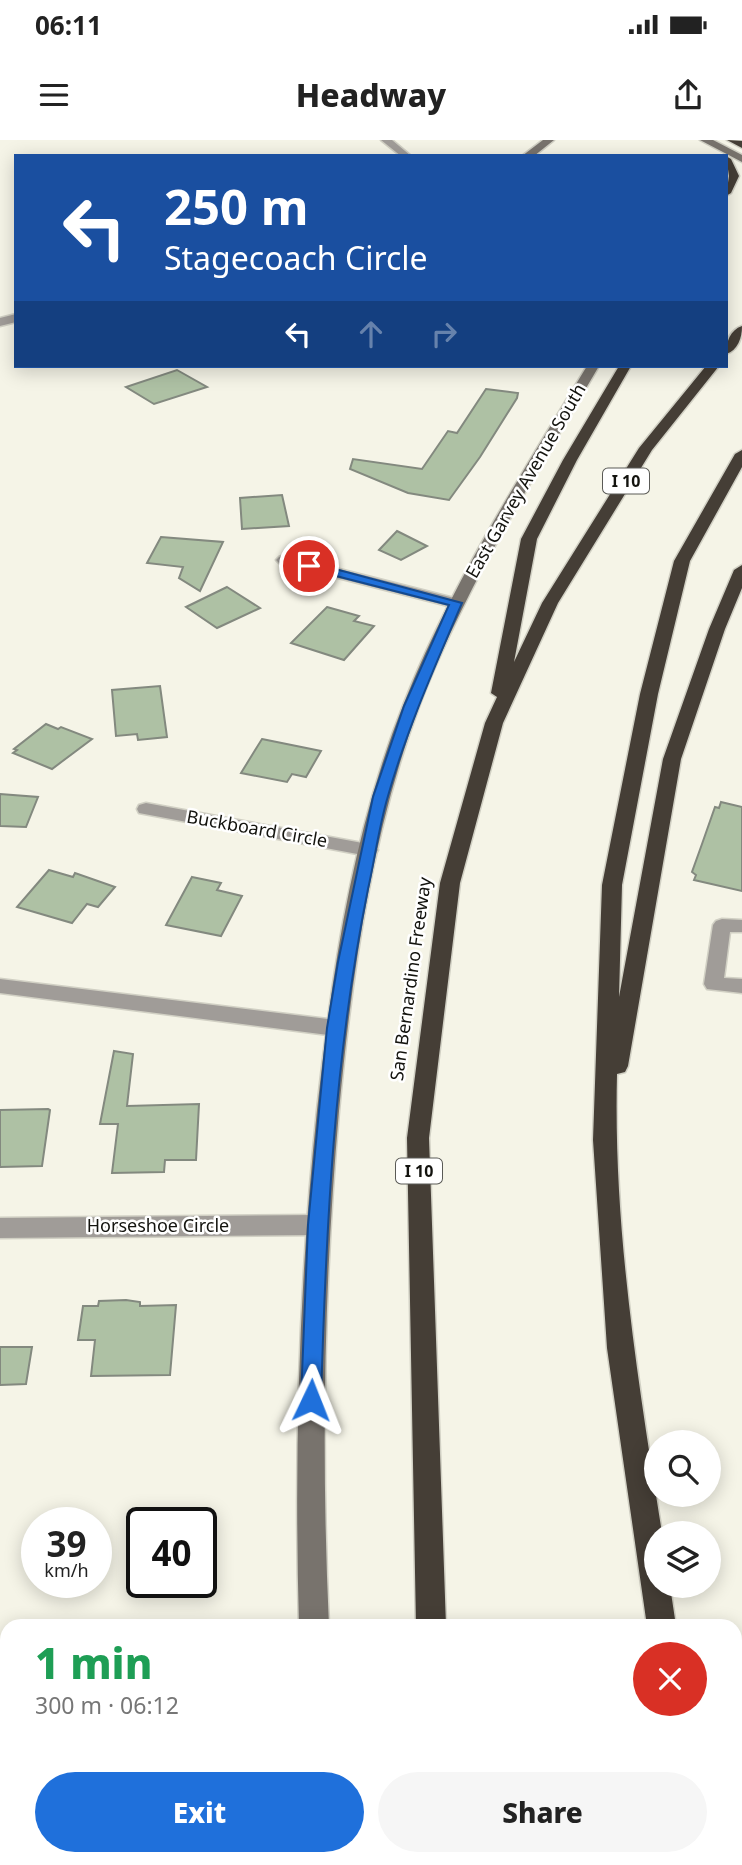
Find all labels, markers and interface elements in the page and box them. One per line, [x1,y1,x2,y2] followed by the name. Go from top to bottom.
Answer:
[35,7,102,43] text: 06:11
[296,73,446,116] text: Headway
[35,76,73,114] icon: menu
[669,76,707,114] icon: share
[164,173,309,239] text: 250 m
[49,182,140,273] icon: left
[164,236,428,279] text: Stagecoach Circle
[279,315,317,353] icon: left
[352,315,390,353] icon: ahead
[425,315,463,353] icon: right
[460,379,591,582] street label: East Garvey Avenue South
[603,468,649,494] road number: I 10
[279,536,339,596] pin
[290,547,328,585] icon: arrive
[185,804,329,852] street label: Buckboard Circle
[384,875,436,1082] street label: San Bernardino Freeway
[396,1158,442,1184] road number: I 10
[87,1213,229,1237] street label: Horseshoe Circle
[274,1363,348,1437] position arrow
[644,1430,721,1598] map controls
[644,1430,721,1507] button: search
[126,1507,217,1598] speed limit sign: 40
[46,1520,87,1567] text: 39
[644,1521,721,1598] button: layers
[44,1558,89,1582] text: km/h
[35,1634,152,1691] text: 1 min
[633,1642,707,1716] button: close
[35,1689,179,1721] text: 300 m · 06:12
[35,1772,364,1852] button: Exit
[378,1772,707,1852] button: Share

